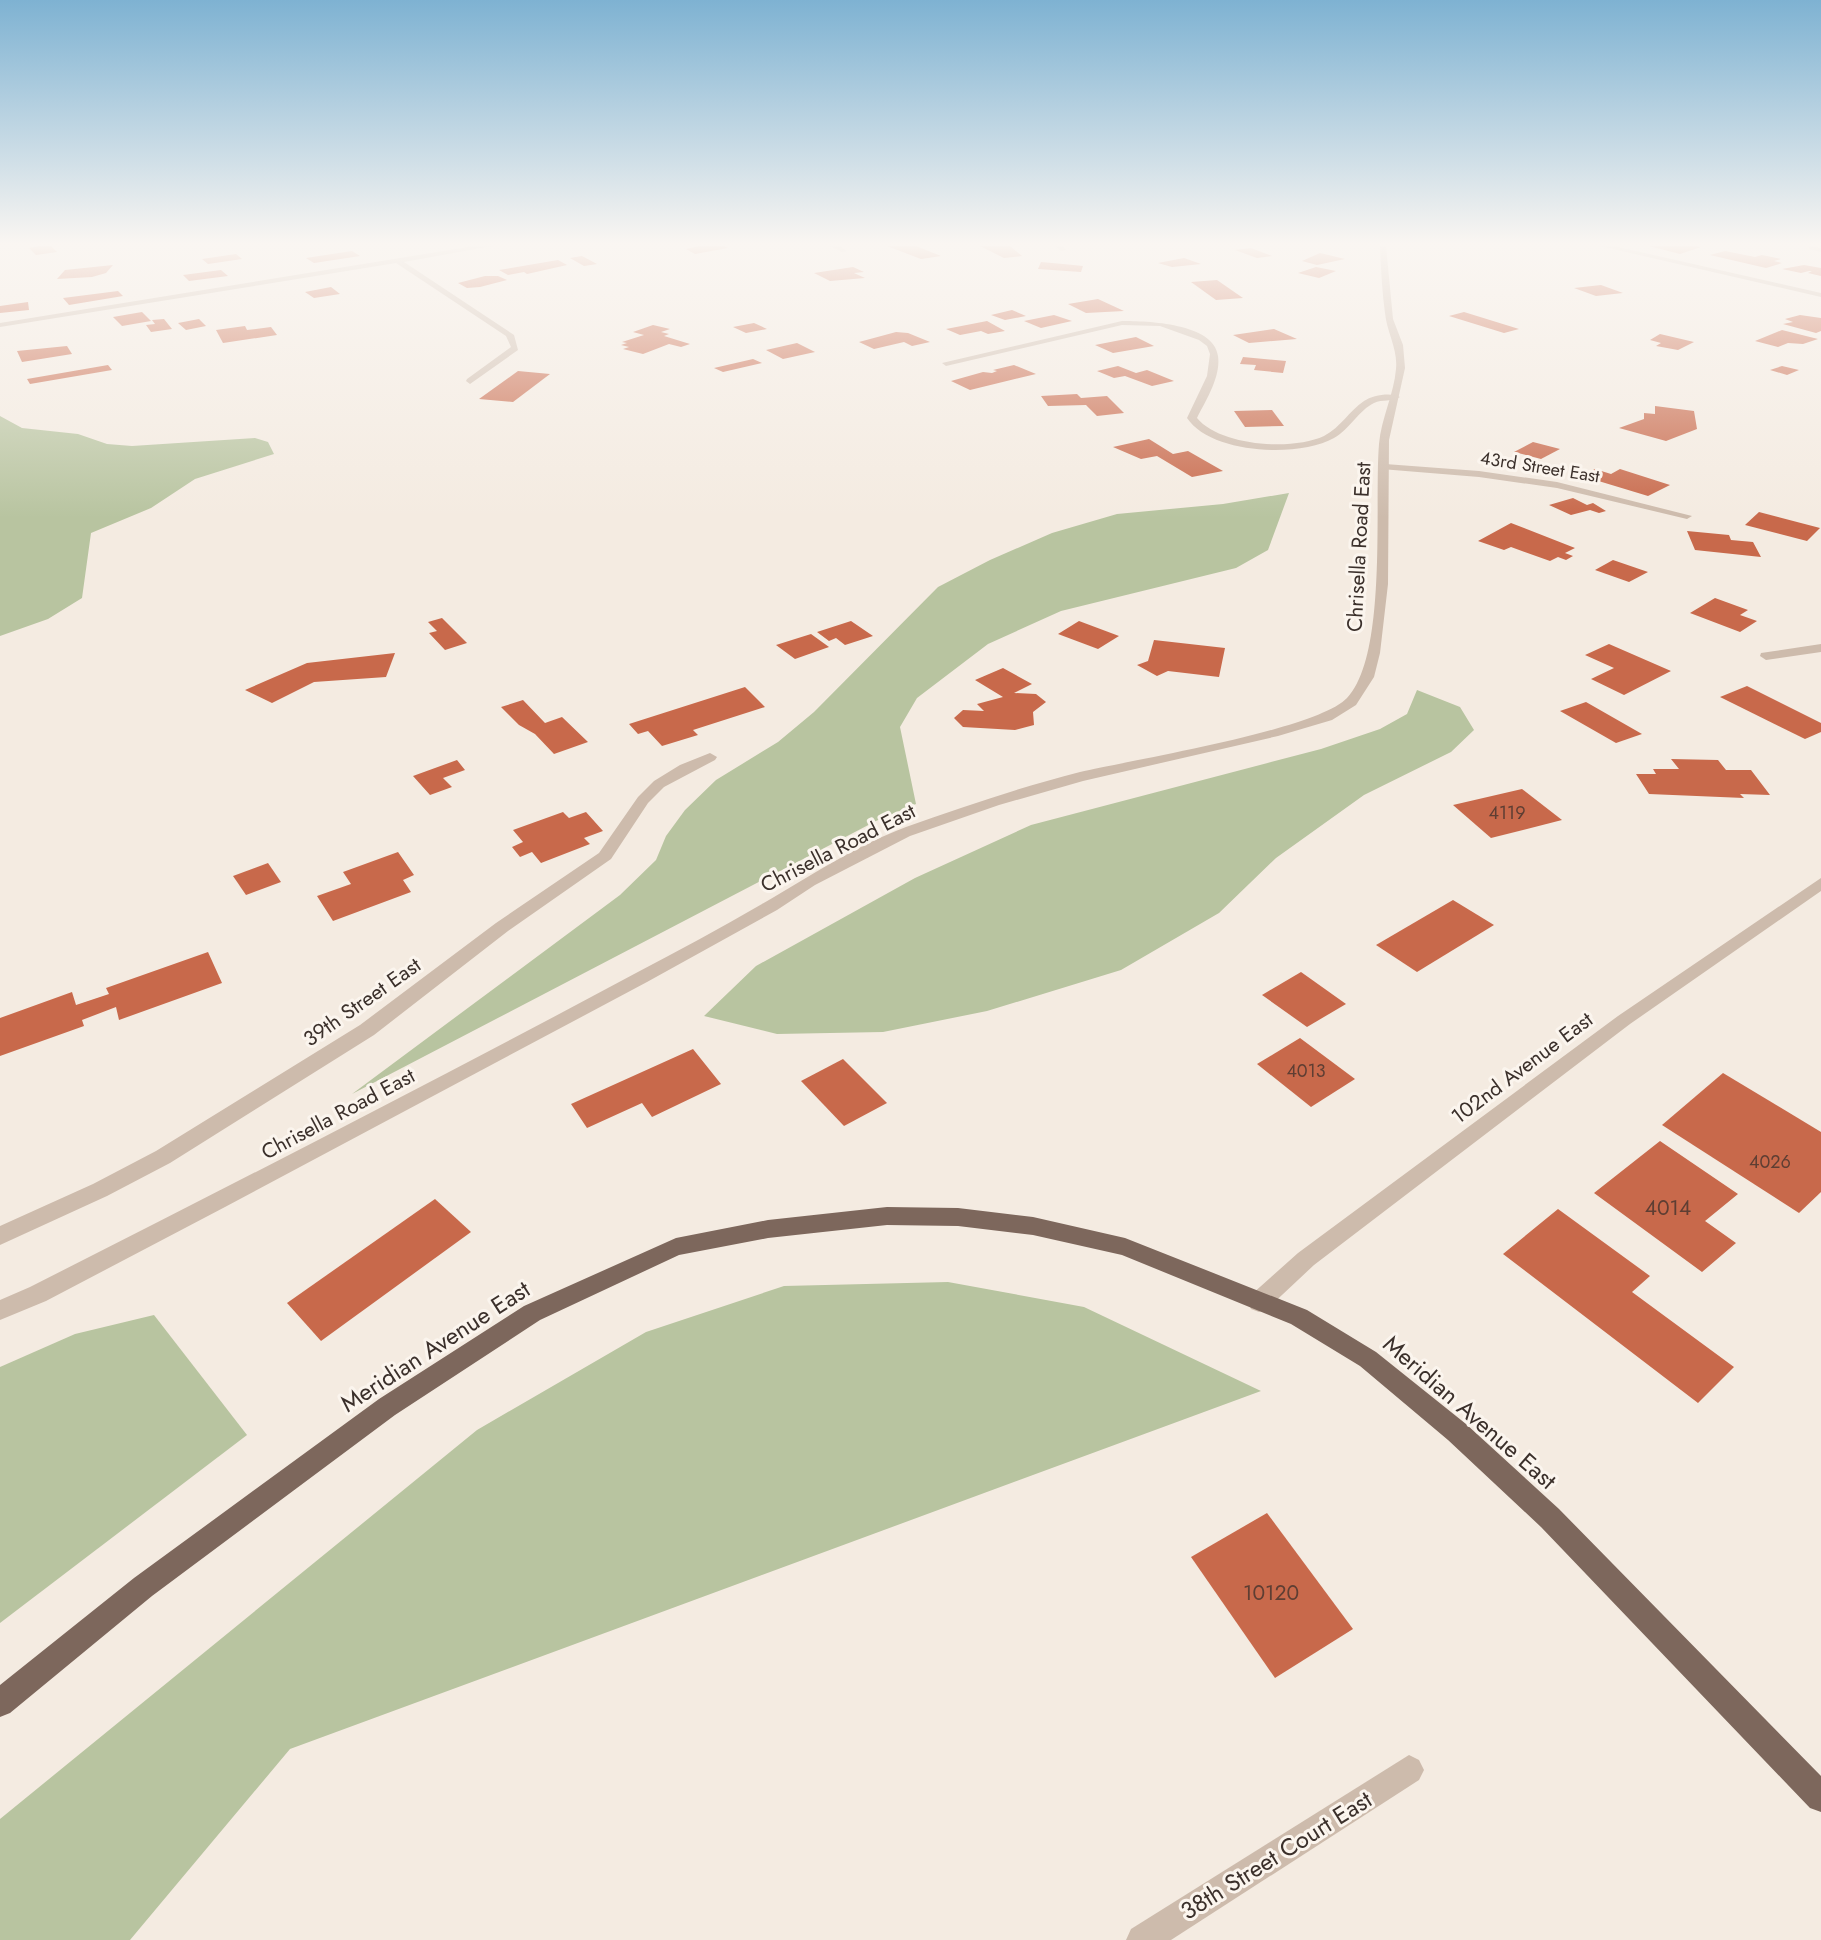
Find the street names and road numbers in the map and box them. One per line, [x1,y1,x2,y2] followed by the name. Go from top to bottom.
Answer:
[1478,445,1602,489] street label: 43rd Street East
[1340,461,1378,633] street label: Chrisella Road East
[755,796,921,900] street label: Chrisella Road East
[297,950,427,1054] street label: 39th Street East
[1445,1005,1599,1131] street label: 102nd Avenue East
[256,1061,420,1167] street label: Chrisella Road East
[333,1271,537,1420] street label: Meridian Avenue East
[1376,1327,1565,1497] street label: Meridian Avenue East
[1174,1782,1379,1928] street label: 38th Street Court East

